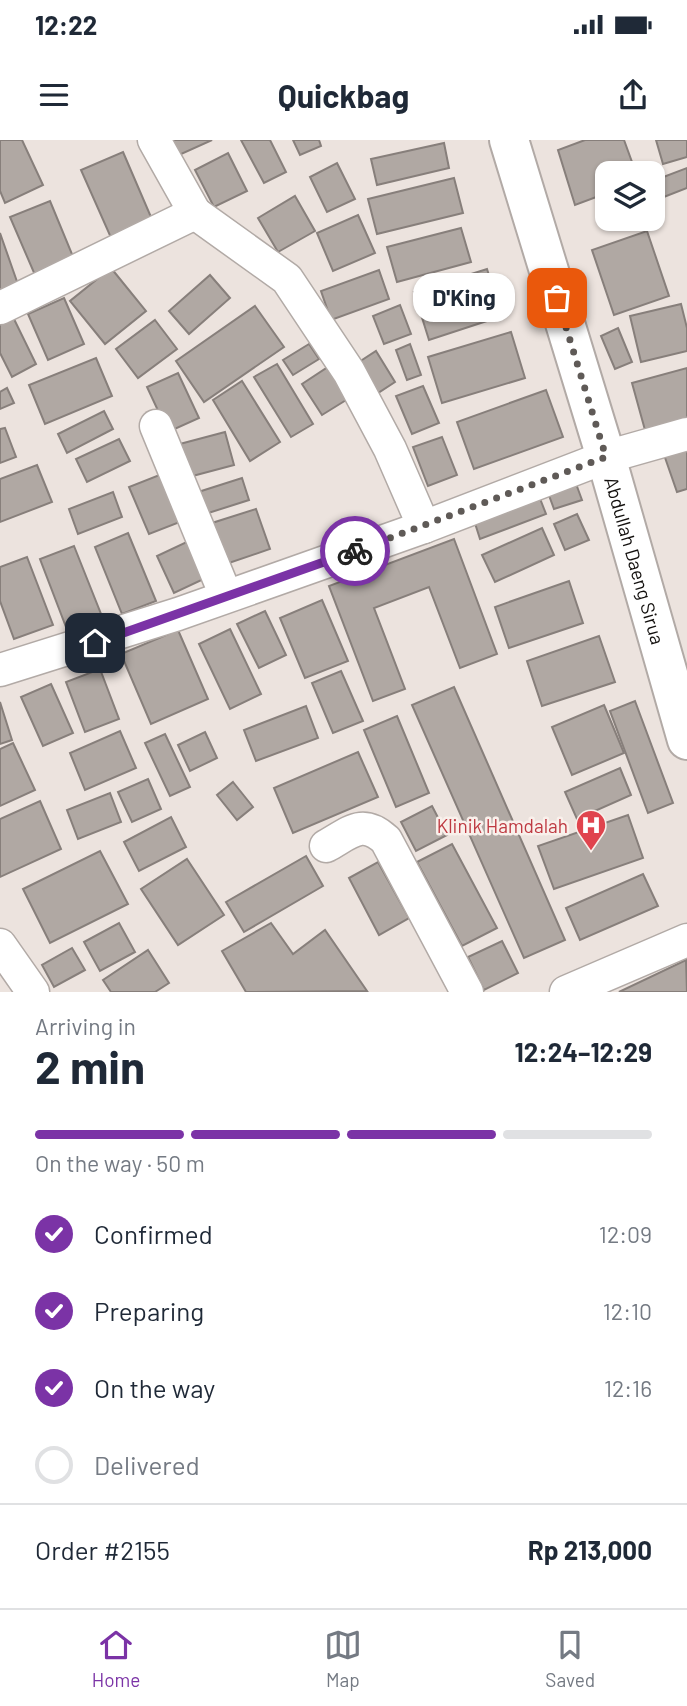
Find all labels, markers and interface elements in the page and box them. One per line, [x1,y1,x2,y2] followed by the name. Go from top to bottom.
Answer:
[35,9,97,40] text: 12:22
[35,76,73,114] icon: menu
[278,76,409,114] text: Quickbag
[614,76,652,114] icon: share
[595,161,665,231] map controls
[595,161,665,231] button: layers
[527,268,587,328] pin
[414,274,515,322] callout: D'King
[538,279,576,317] icon: bag
[432,283,496,311] text: D'King
[601,474,670,647] street label: Abdullah Daeng Sirua
[320,516,390,586] courier
[336,532,374,570] icon: bike
[65,613,125,673] pin
[76,624,114,662] icon: home
[574,808,608,852] hospital icon: Klinik Hamdalah
[437,814,568,837] place label: Klinik Hamdalah
[35,1012,136,1040] text: Arriving in
[515,1036,652,1067] text: 12:24–12:29
[35,1038,145,1093] text: 2 min
[35,1149,205,1177] text: On the way · 50 m
[35,1215,73,1253] icon: check
[94,1218,213,1249] text: Confirmed
[599,1220,652,1248] text: 12:09
[35,1292,73,1330] icon: check
[94,1295,204,1326] text: Preparing
[603,1297,652,1325] text: 12:10
[35,1369,73,1407] icon: check
[94,1372,215,1403] text: On the way
[604,1374,652,1402] text: 12:16
[94,1449,200,1480] text: Delivered
[35,1534,170,1565] text: Order #2155
[528,1534,652,1565] text: Rp 213,000
[92,1626,140,1691] tab: Home
[324,1626,362,1691] tab: Map
[545,1626,595,1691] tab: Saved

